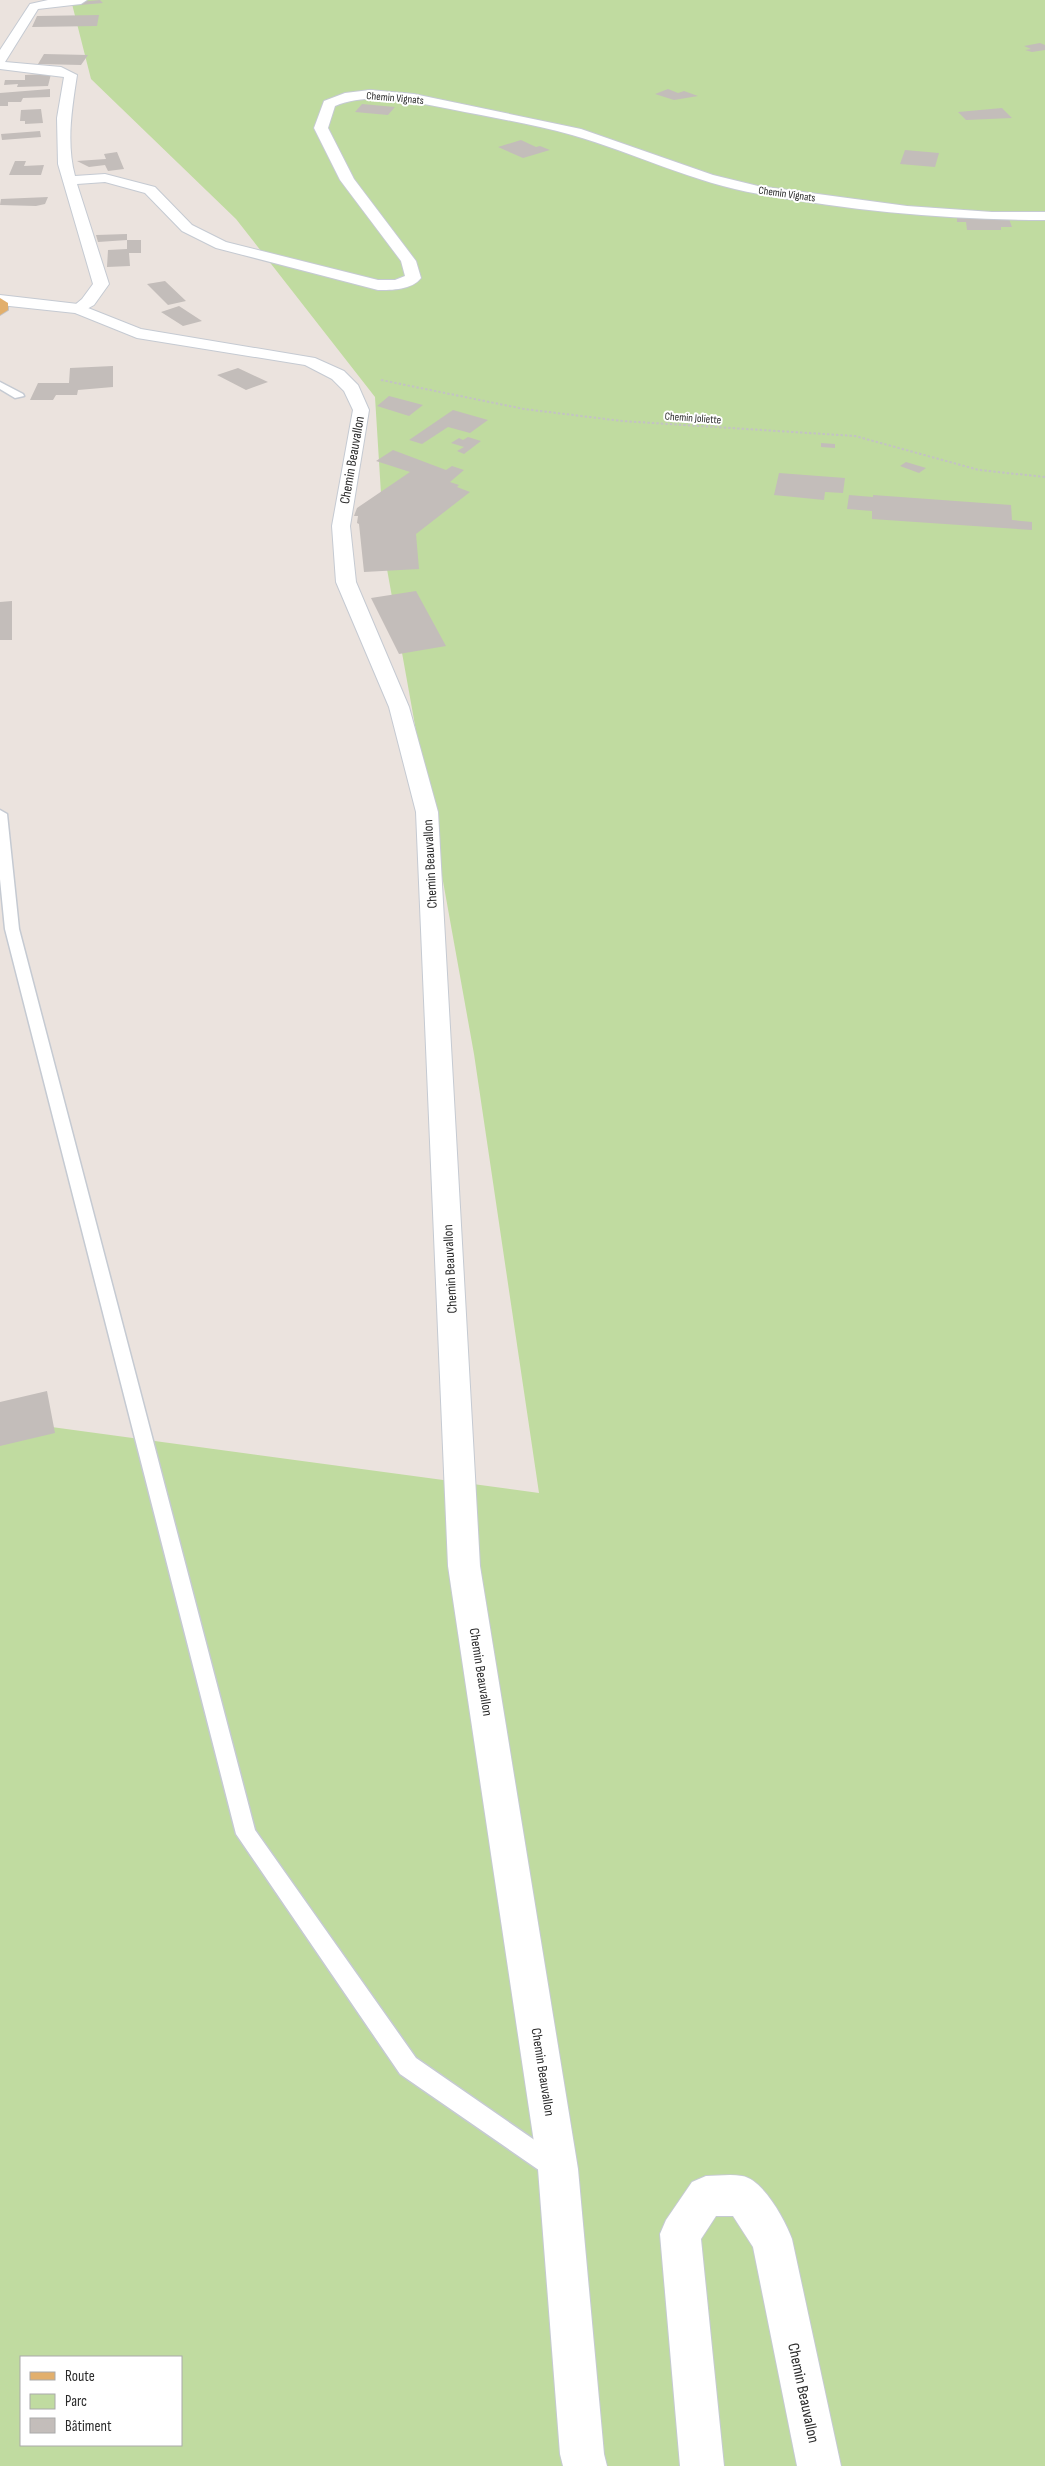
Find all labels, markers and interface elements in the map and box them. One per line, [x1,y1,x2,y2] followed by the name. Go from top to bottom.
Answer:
[366,89,424,107] street label: Chemin Vignats
[758,184,816,204] street label: Chemin Vignats
[664,410,722,426] street label: Chemin Joliette
[336,415,368,505] street label: Chemin Beauvallon
[419,819,441,909] street label: Chemin Beauvallon
[439,1224,461,1314] street label: Chemin Beauvallon
[466,1627,496,1717] street label: Chemin Beauvallon
[528,2027,558,2117] street label: Chemin Beauvallon
[783,2341,823,2445] street label: Chemin Beauvallon
[20,2356,182,2446] legend
[65,2367,95,2386] text: Route
[65,2392,87,2411] text: Parc
[65,2417,112,2436] text: Bâtiment

